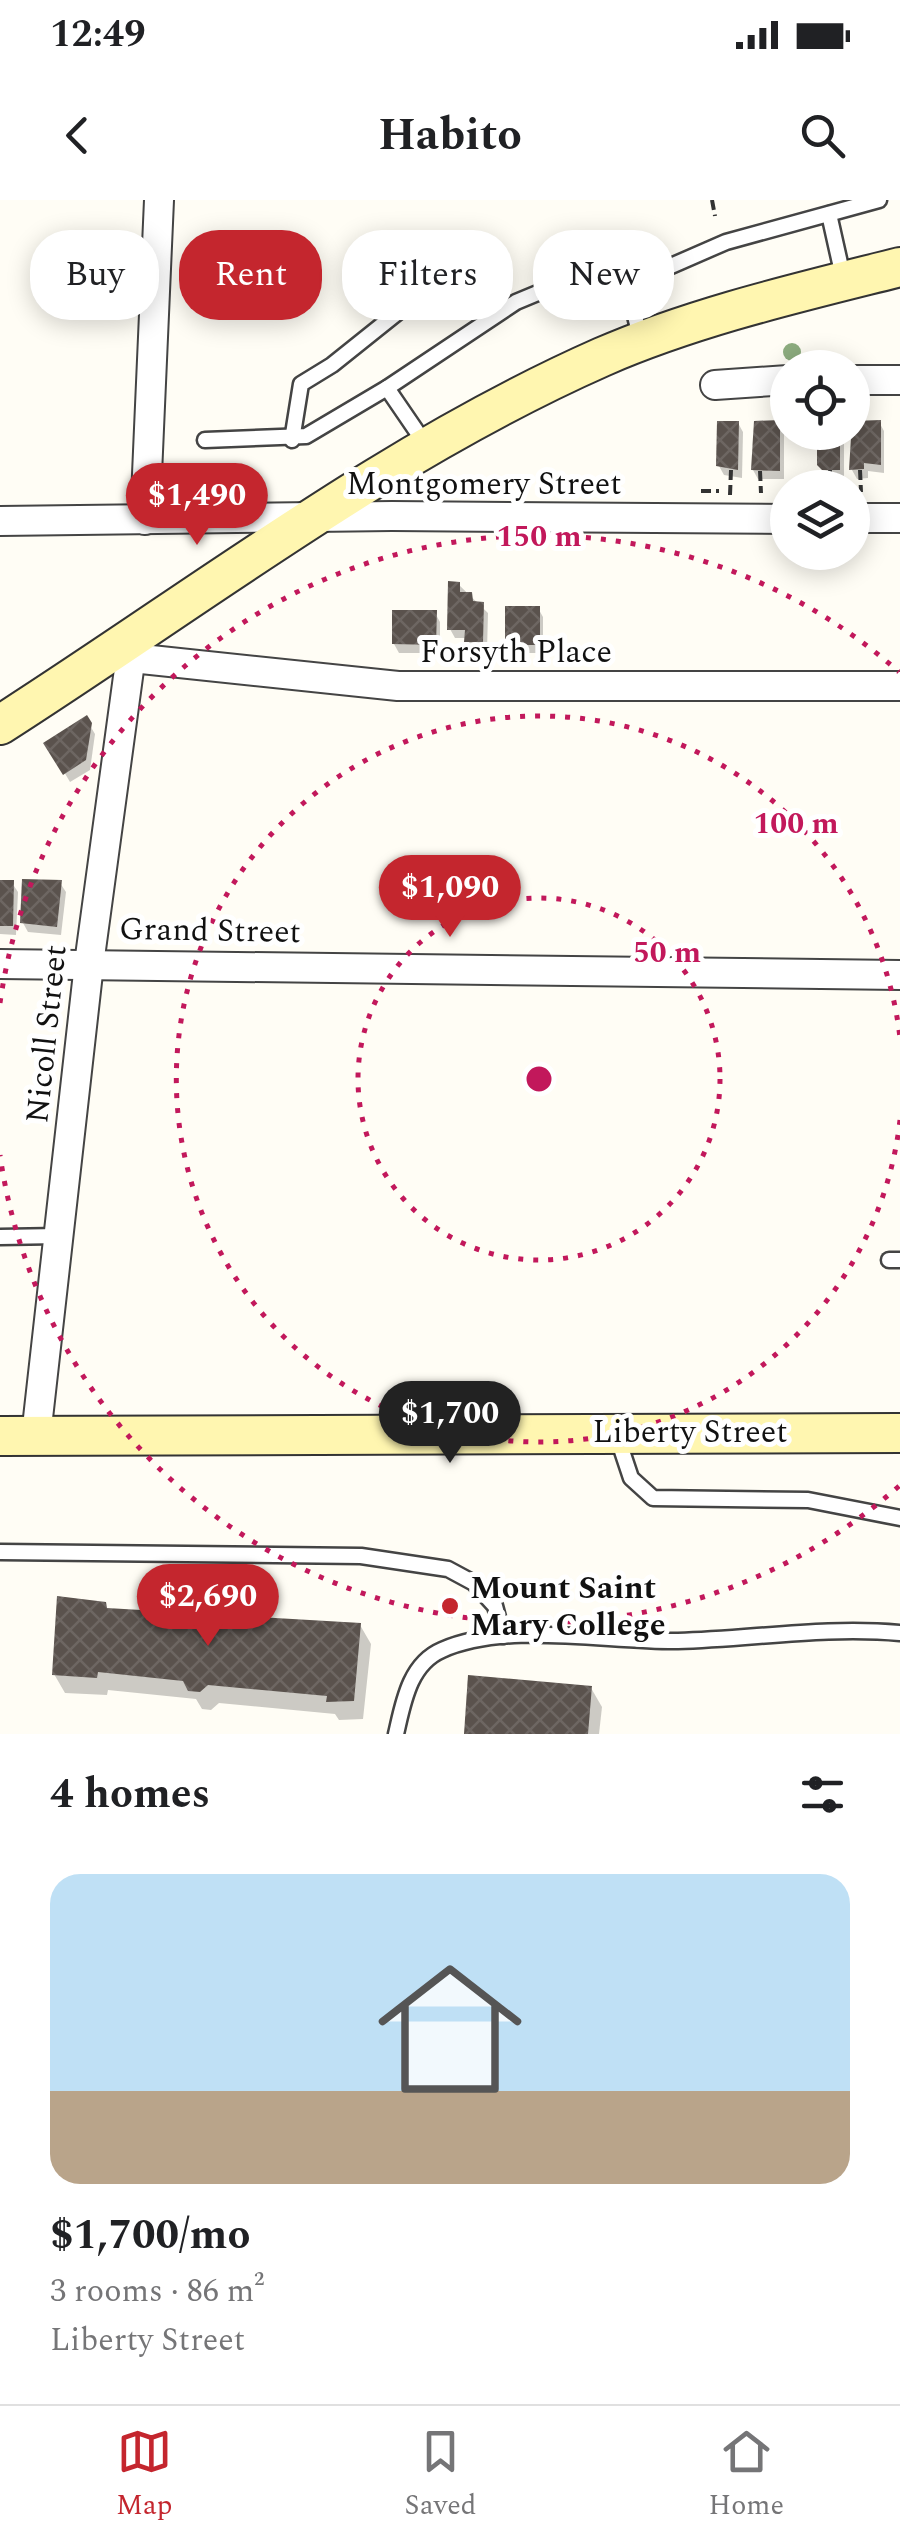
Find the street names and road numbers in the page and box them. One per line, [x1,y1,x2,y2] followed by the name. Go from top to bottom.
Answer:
[346,460,622,509] street label: Montgomery Street
[420,628,612,677] street label: Forsyth Place
[119,905,301,957] street label: Grand Street
[13,942,81,1126] street label: Nicoll Street
[592,1408,788,1457] street label: Liberty Street

